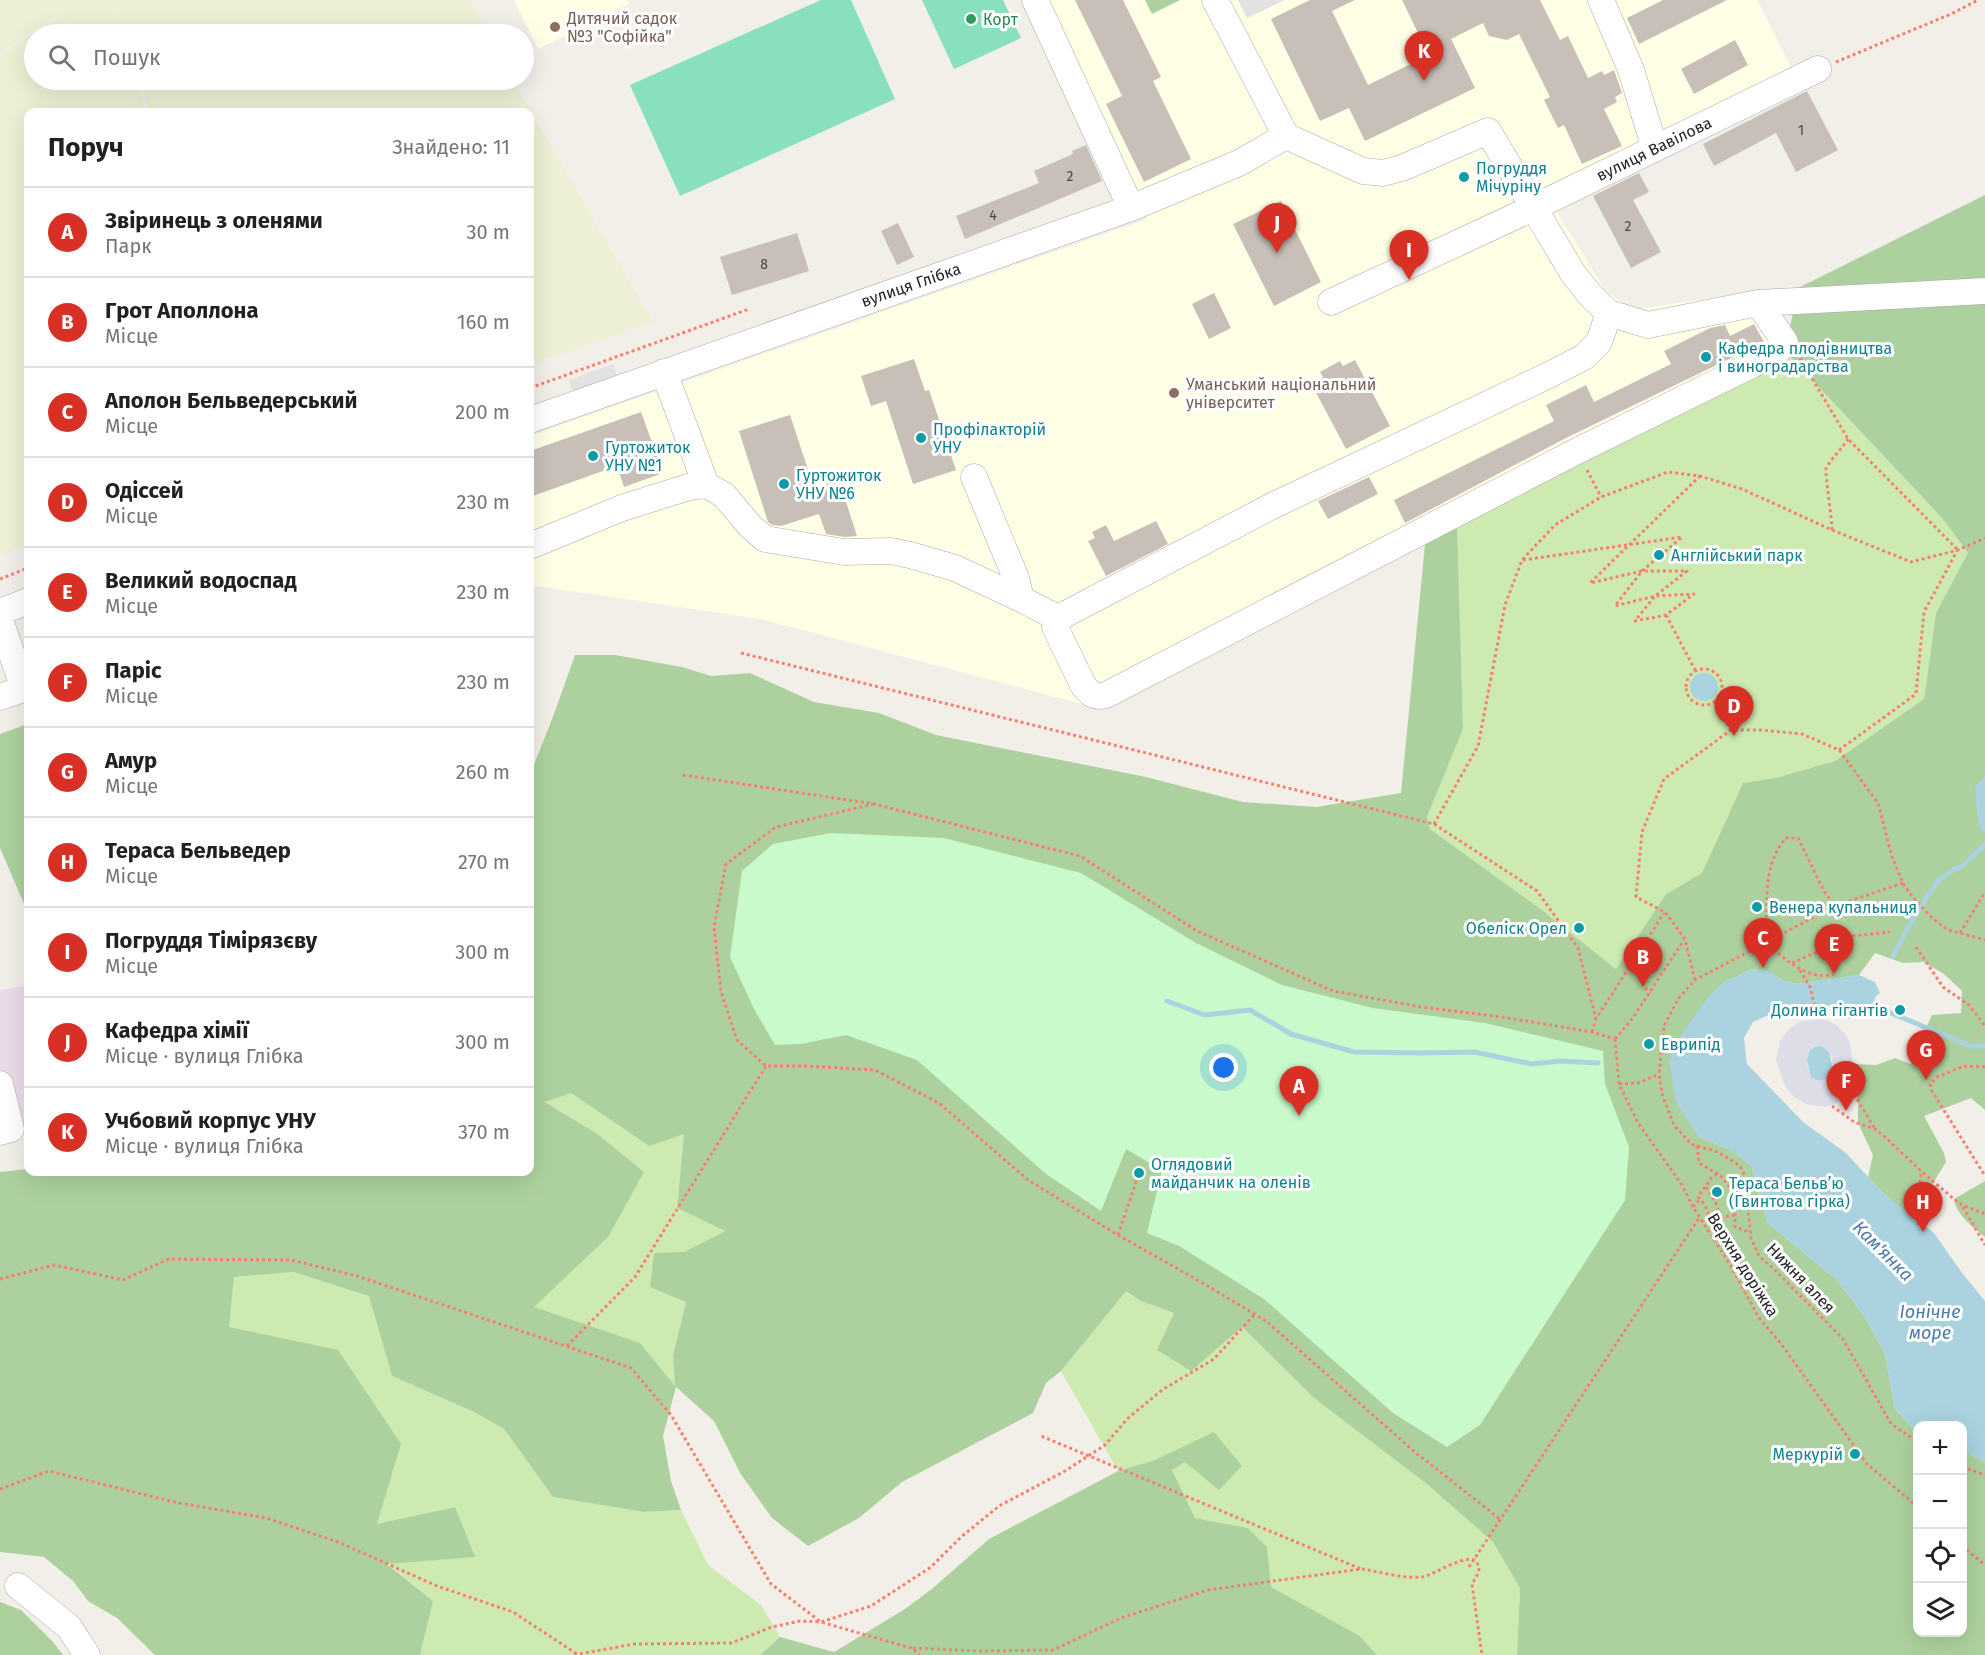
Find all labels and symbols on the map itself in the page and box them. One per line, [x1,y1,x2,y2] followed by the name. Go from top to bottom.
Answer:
[566,9,678,46] place label: Дитячий садок №3 "Софійка"
[983,10,1019,29] place label: Корт
[964,12,978,26] marker: Корт
[548,20,562,34] marker: Дитячий садок №3 "Софійка"
[1404,32,1444,81] pin: K
[1593,113,1715,185] street label: вулиця Вавілова
[1798,122,1804,139] house number: 1
[1476,159,1547,196] place label: Погруддя Мічуріну
[1067,168,1074,185] house number: 2
[1457,170,1471,184] marker: Погруддя Мічуріну
[1258,204,1296,253] pin: J
[989,207,997,224] house number: 4
[1625,218,1632,235] house number: 2
[1390,230,1428,280] pin: I
[760,256,768,273] house number: 8
[859,259,963,311] street label: вулиця Глібка
[1718,339,1892,376] place label: Кафедра плодівництва і виноградарства
[1699,350,1713,364] marker: Кафедра плодівництва і виноградарства
[1186,375,1376,412] place label: Уманський національний університет
[1167,386,1181,400] marker: Уманський національний університет
[933,420,1046,457] place label: Профілакторій УНУ
[914,431,928,445] marker: Профілакторій УНУ
[605,438,691,475] place label: Гуртожиток УНУ №1
[586,449,600,463] marker: Гуртожиток УНУ №1
[796,466,882,503] place label: Гуртожиток УНУ №6
[777,477,791,491] marker: Гуртожиток УНУ №6
[1671,546,1803,565] place label: Англійський парк
[1652,548,1666,562] marker: Англійський парк
[1714,686,1754,736] pin: D
[1769,898,1917,917] place label: Венера купальниця
[1750,900,1764,914] marker: Венера купальниця
[1744,918,1782,968] pin: C
[1466,919,1567,938] place label: Обеліск Орел
[1572,921,1586,935] marker: Обеліск Орел
[1814,924,1854,974] pin: E
[1624,938,1662,987] pin: B
[1770,1001,1888,1020] place label: Долина гігантів
[1893,1003,1907,1017] marker: Долина гігантів
[1906,1030,1946,1080] pin: G
[1661,1035,1720,1054] place label: Еврипід
[1642,1037,1656,1051] marker: Еврипід
[1209,1053,1238,1082] your location
[1826,1062,1866,1111] pin: F
[1280,1066,1318,1116] pin: A
[1151,1155,1311,1192] place label: Оглядовий майданчик на оленів
[1132,1166,1146,1180] marker: Оглядовий майданчик на оленів
[1729,1174,1850,1211] place label: Тераса Бельв’ю (Гвинтова гірка)
[1904,1182,1942,1232] pin: H
[1710,1185,1724,1199] marker: Тераса Бельв’ю (Гвинтова гірка)
[1704,1210,1782,1320] street label: Верхня доріжка
[1848,1216,1918,1286] water label: Кам'янка
[1763,1239,1839,1317] street label: Нижня алея
[1900,1301,1960,1344] water label: Іонічне море
[1773,1445,1843,1464] place label: Меркурій
[1848,1447,1862,1461] marker: Меркурій

